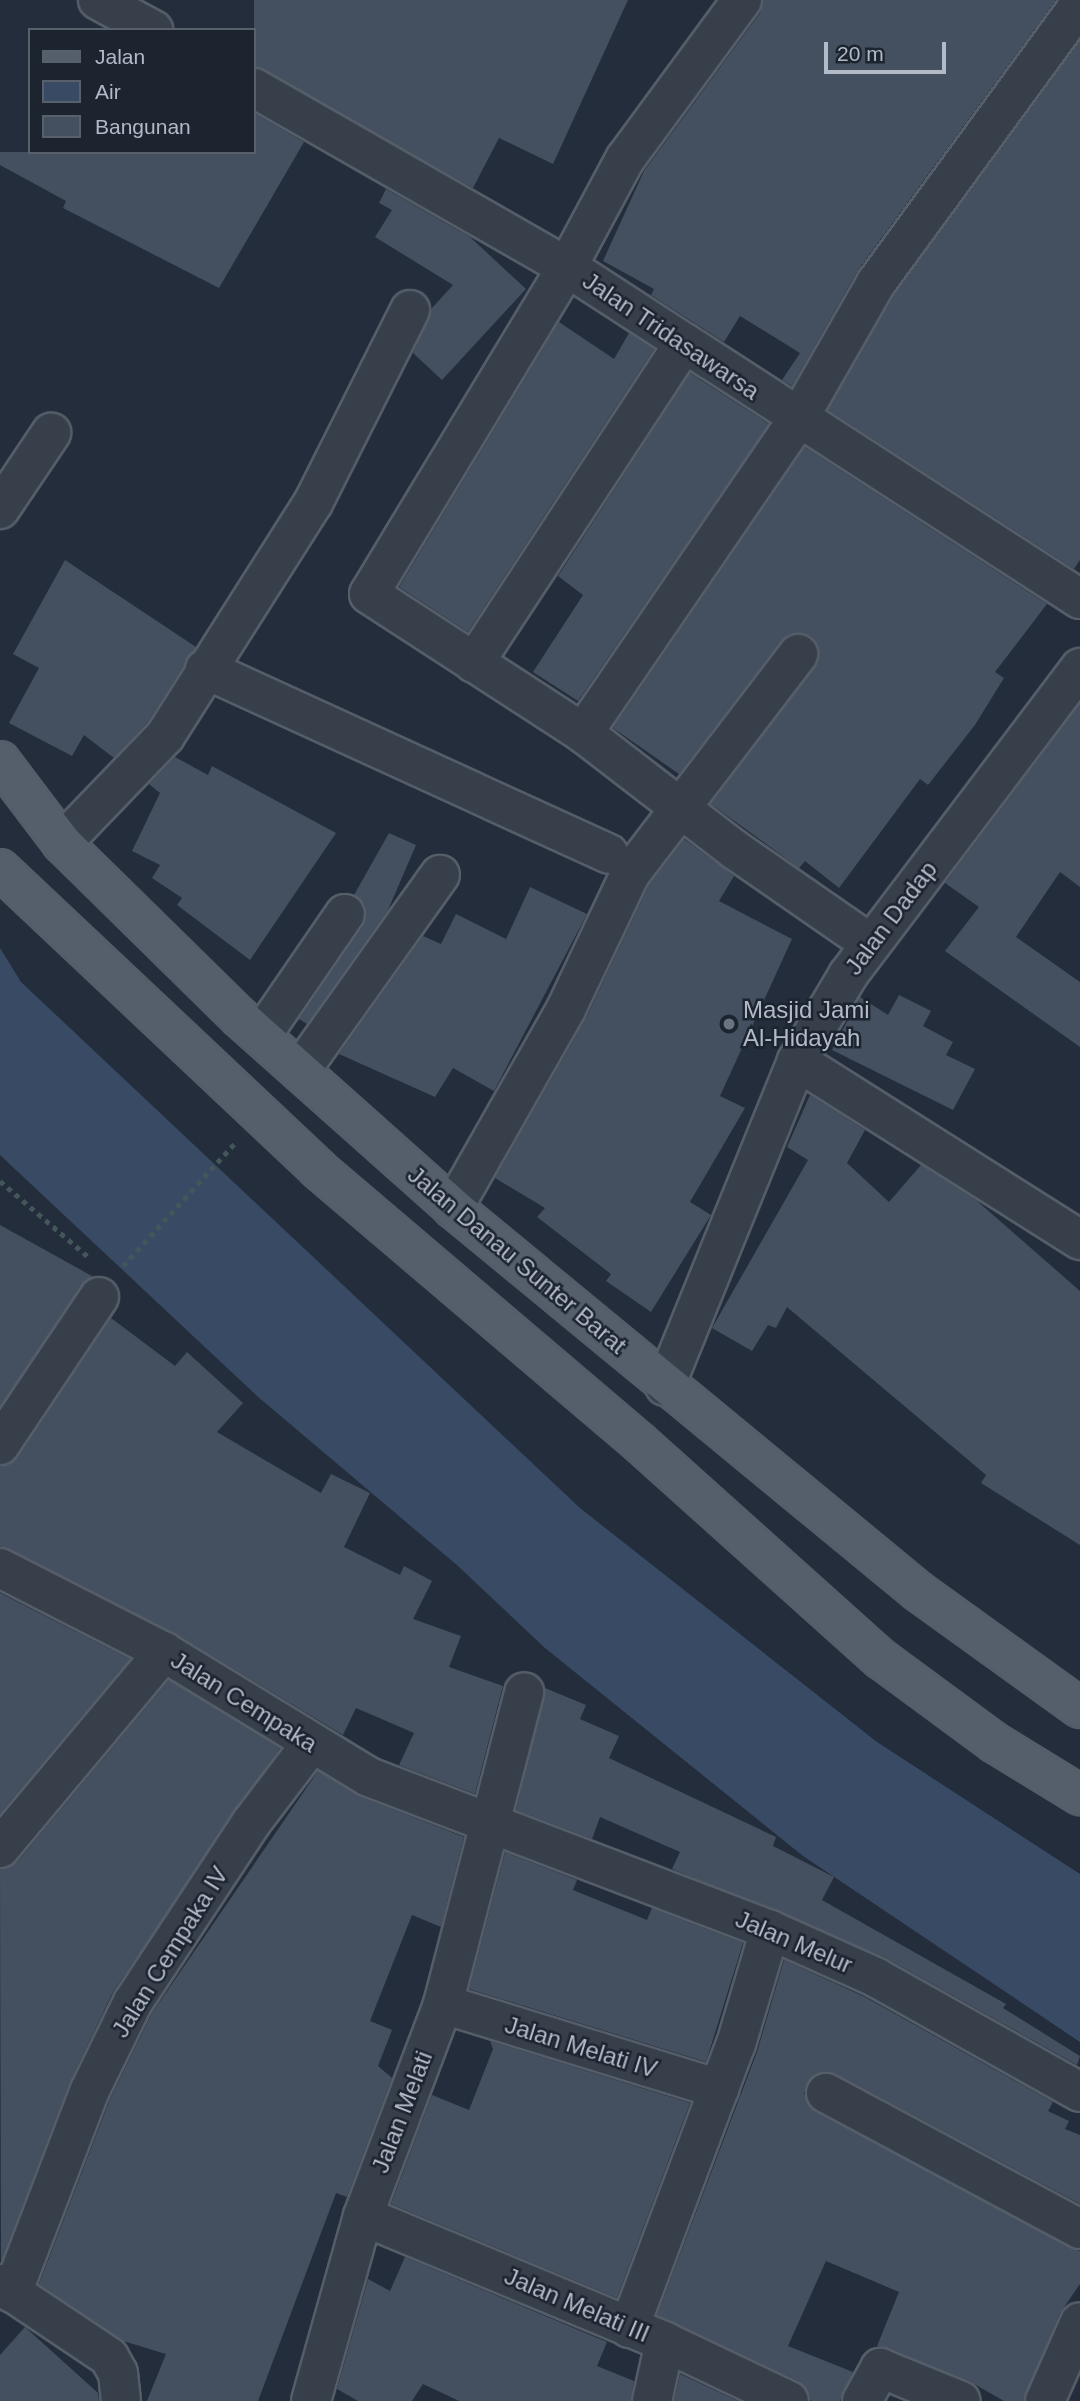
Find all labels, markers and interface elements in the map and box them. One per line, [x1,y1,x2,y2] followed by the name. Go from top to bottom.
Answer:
[28,28,256,154] legend
[828,28,950,72] scale bar
[837,42,884,65] text: 20 m
[95,45,145,68] text: Jalan
[95,80,121,103] text: Air
[95,115,191,138] text: Bangunan
[577,266,765,406] street label: Jalan Tridasawarsa
[839,856,943,980] street label: Jalan Dadap
[743,996,870,1052] place label: Masjid Jami Al-Hidayah
[721,1016,737,1032] marker: Masjid Jami Al-Hidayah
[402,1160,632,1360] street label: Jalan Danau Sunter Barat
[166,1646,322,1758] street label: Jalan Cempaka
[106,1861,234,2043] street label: Jalan Cempaka IV
[731,1905,857,1979] street label: Jalan Melur
[502,2010,660,2084] street label: Jalan Melati IV
[366,2047,438,2177] street label: Jalan Melati
[500,2262,654,2348] street label: Jalan Melati III

